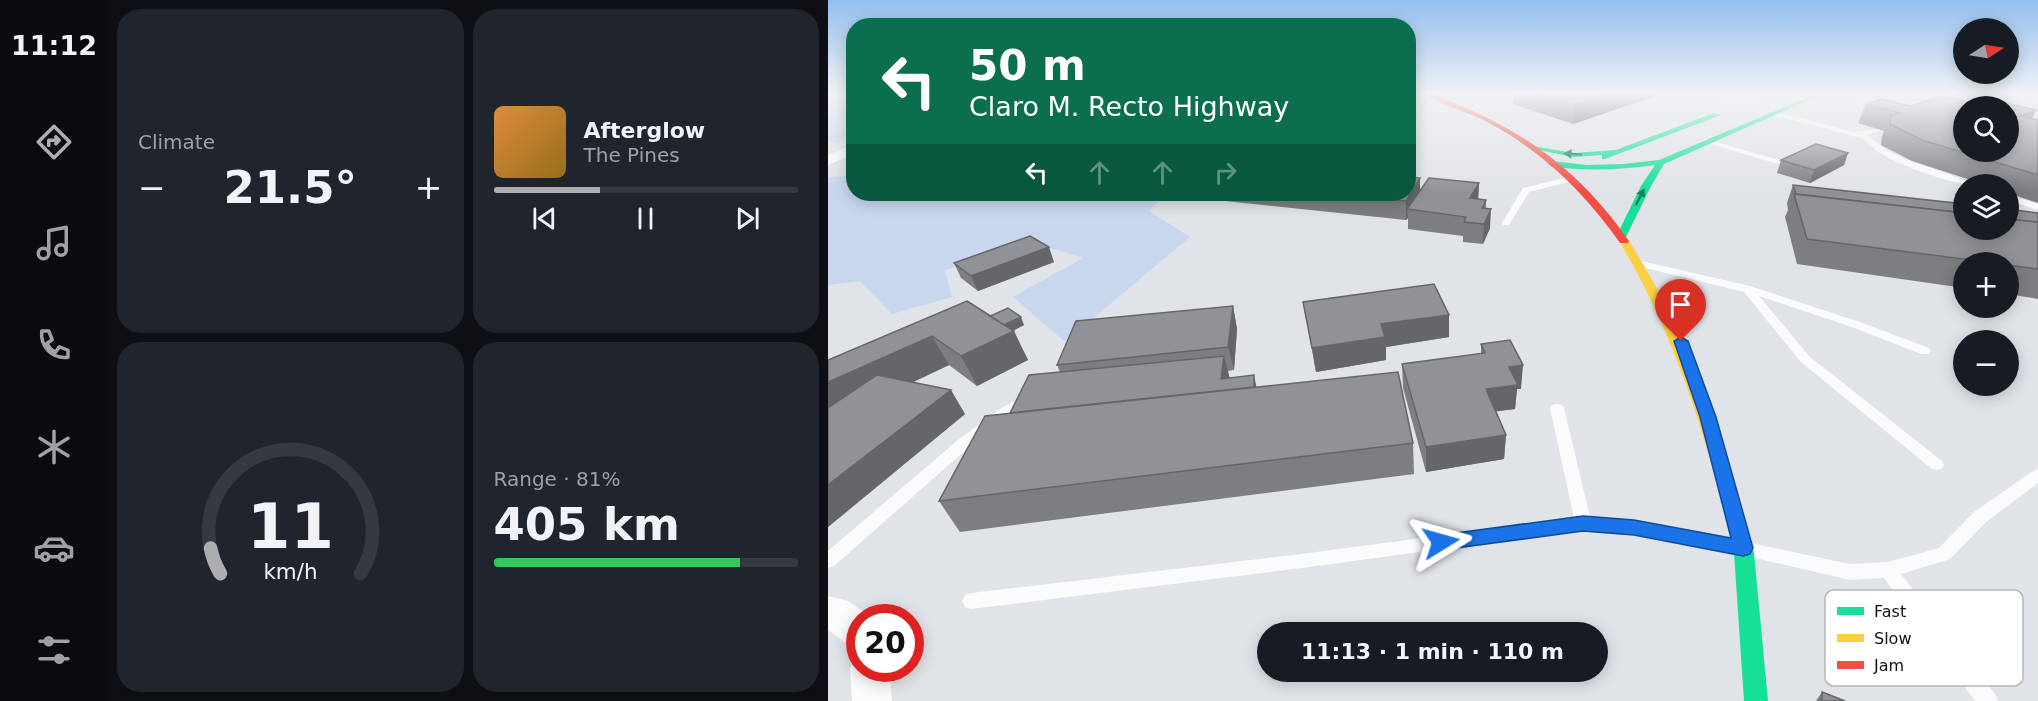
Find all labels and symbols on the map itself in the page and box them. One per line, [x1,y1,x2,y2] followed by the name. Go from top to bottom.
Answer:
[1953,18,2019,84] north arrow
[1563,150,1582,159] one-way arrow
[1635,189,1645,206] one-way arrow
[1655,279,1706,341] pin
[1409,510,1473,574] position arrow
[1825,590,2023,686] legend
[1874,602,1906,621] text: Fast
[846,604,924,682] speed limit sign: 20
[1874,629,1911,648] text: Slow
[1873,656,1904,675] text: Jam

